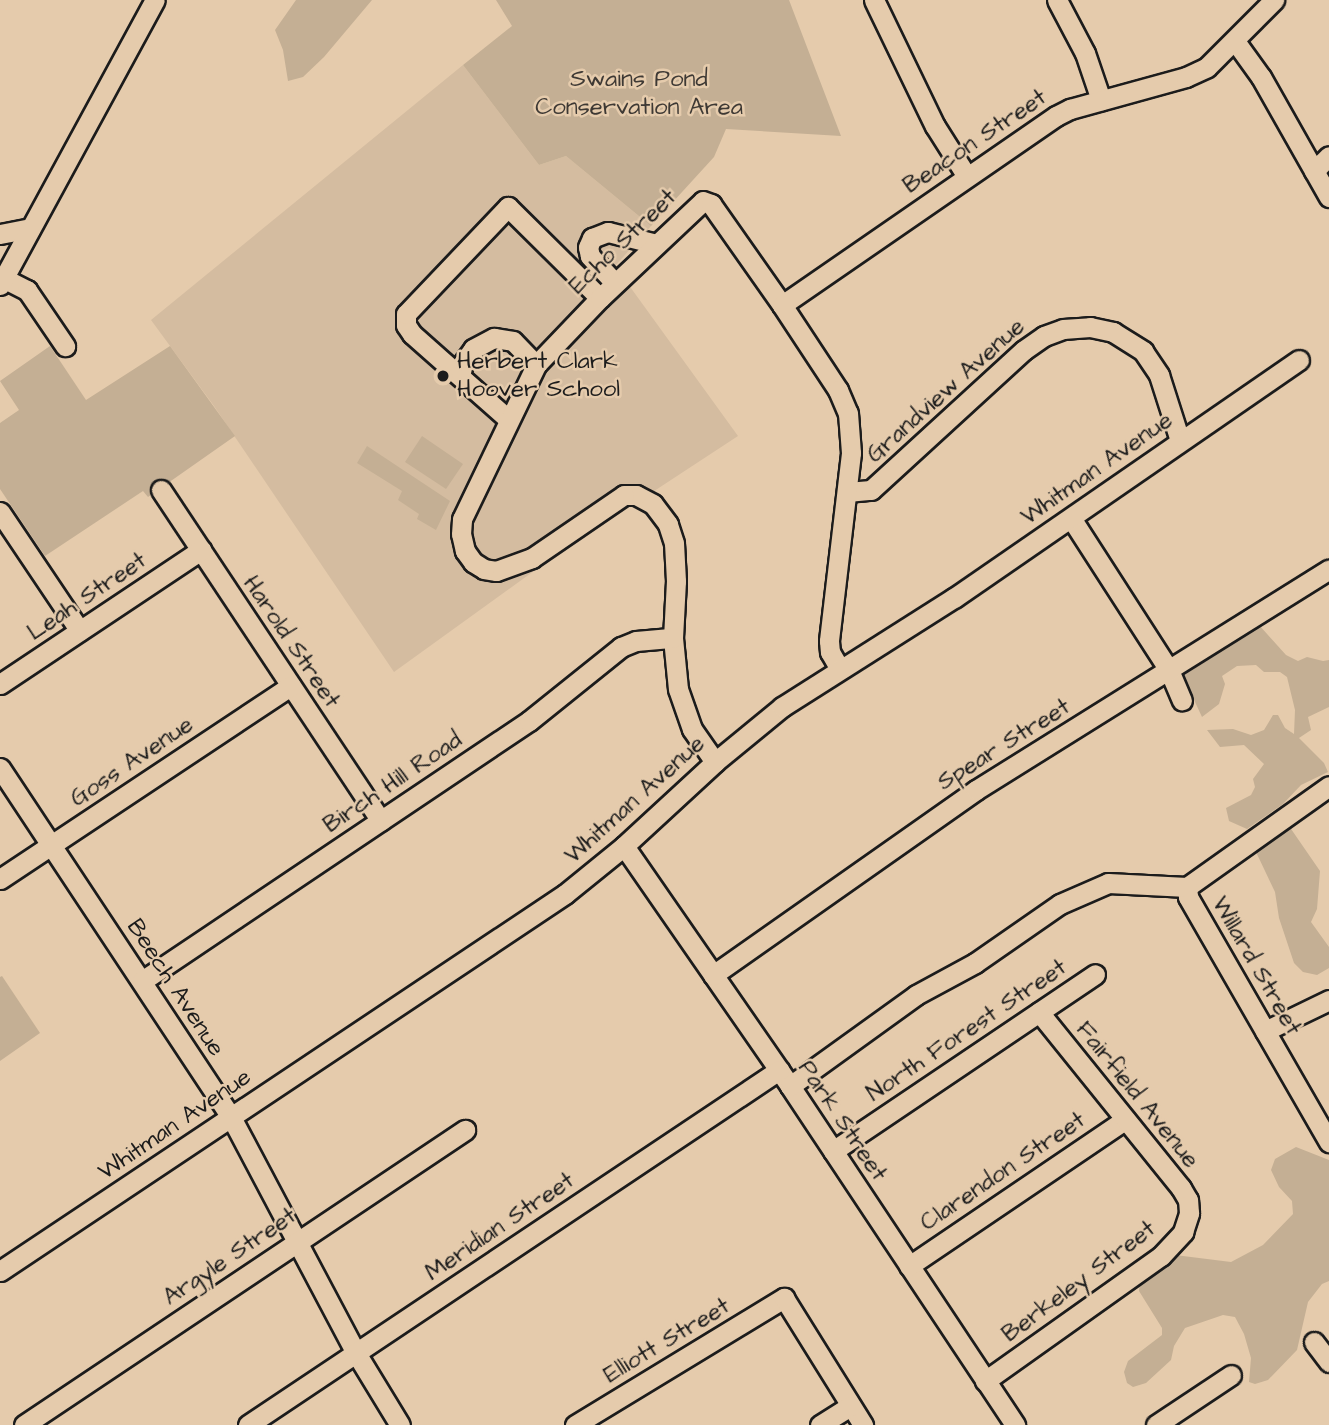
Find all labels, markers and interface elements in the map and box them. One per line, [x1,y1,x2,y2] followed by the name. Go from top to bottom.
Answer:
[535,66,743,122] park label: Swains Pond Conservation Area
[898,83,1052,201] street label: Beacon Street
[563,184,683,300] street label: Echo Street
[861,313,1031,469] street label: Grandview Avenue
[457,348,620,404] place label: Herbert Clark Hoover School
[435,368,451,384] marker: Herbert Clark Hoover School
[1016,406,1178,532] street label: Whitman Avenue
[22,547,152,647] street label: Leah Street
[236,570,346,714] street label: Harold Street
[932,693,1076,797] street label: Spear Street
[65,710,199,814] street label: Goss Avenue
[318,726,468,840] street label: Birch Hill Road
[559,730,711,870] street label: Whitman Avenue
[1205,892,1307,1040] street label: Willard Street
[120,914,230,1062] street label: Beech Avenue
[862,953,1072,1109] street label: North Forest Street
[1069,1016,1205,1174] street label: Fairfield Avenue
[791,1055,893,1187] street label: Park Street
[93,1063,257,1187] street label: Whitman Avenue
[915,1106,1091,1238] street label: Clarendon Street
[420,1167,580,1287] street label: Meridian Street
[158,1202,302,1312] street label: Argyle Street
[997,1215,1161,1349] street label: Berkeley Street
[599,1292,735,1390] street label: Elliott Street

